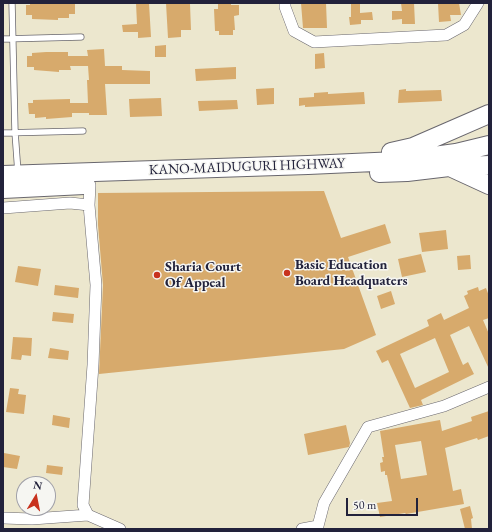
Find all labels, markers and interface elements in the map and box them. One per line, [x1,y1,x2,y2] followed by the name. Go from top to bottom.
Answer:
[149,155,345,179] street label: KANO-MAIDUGURI HIGHWAY
[295,257,408,290] place label: Basic Education Board Headquaters
[165,259,241,292] place label: Sharia Court Of Appeal
[282,268,292,278] marker: Basic Education Board Headquaters
[152,270,162,280] marker: Sharia Court Of Appeal
[16,476,56,516] north arrow
[32,478,44,493] text: N
[348,490,420,516] scale bar
[353,497,376,513] text: 50 m

